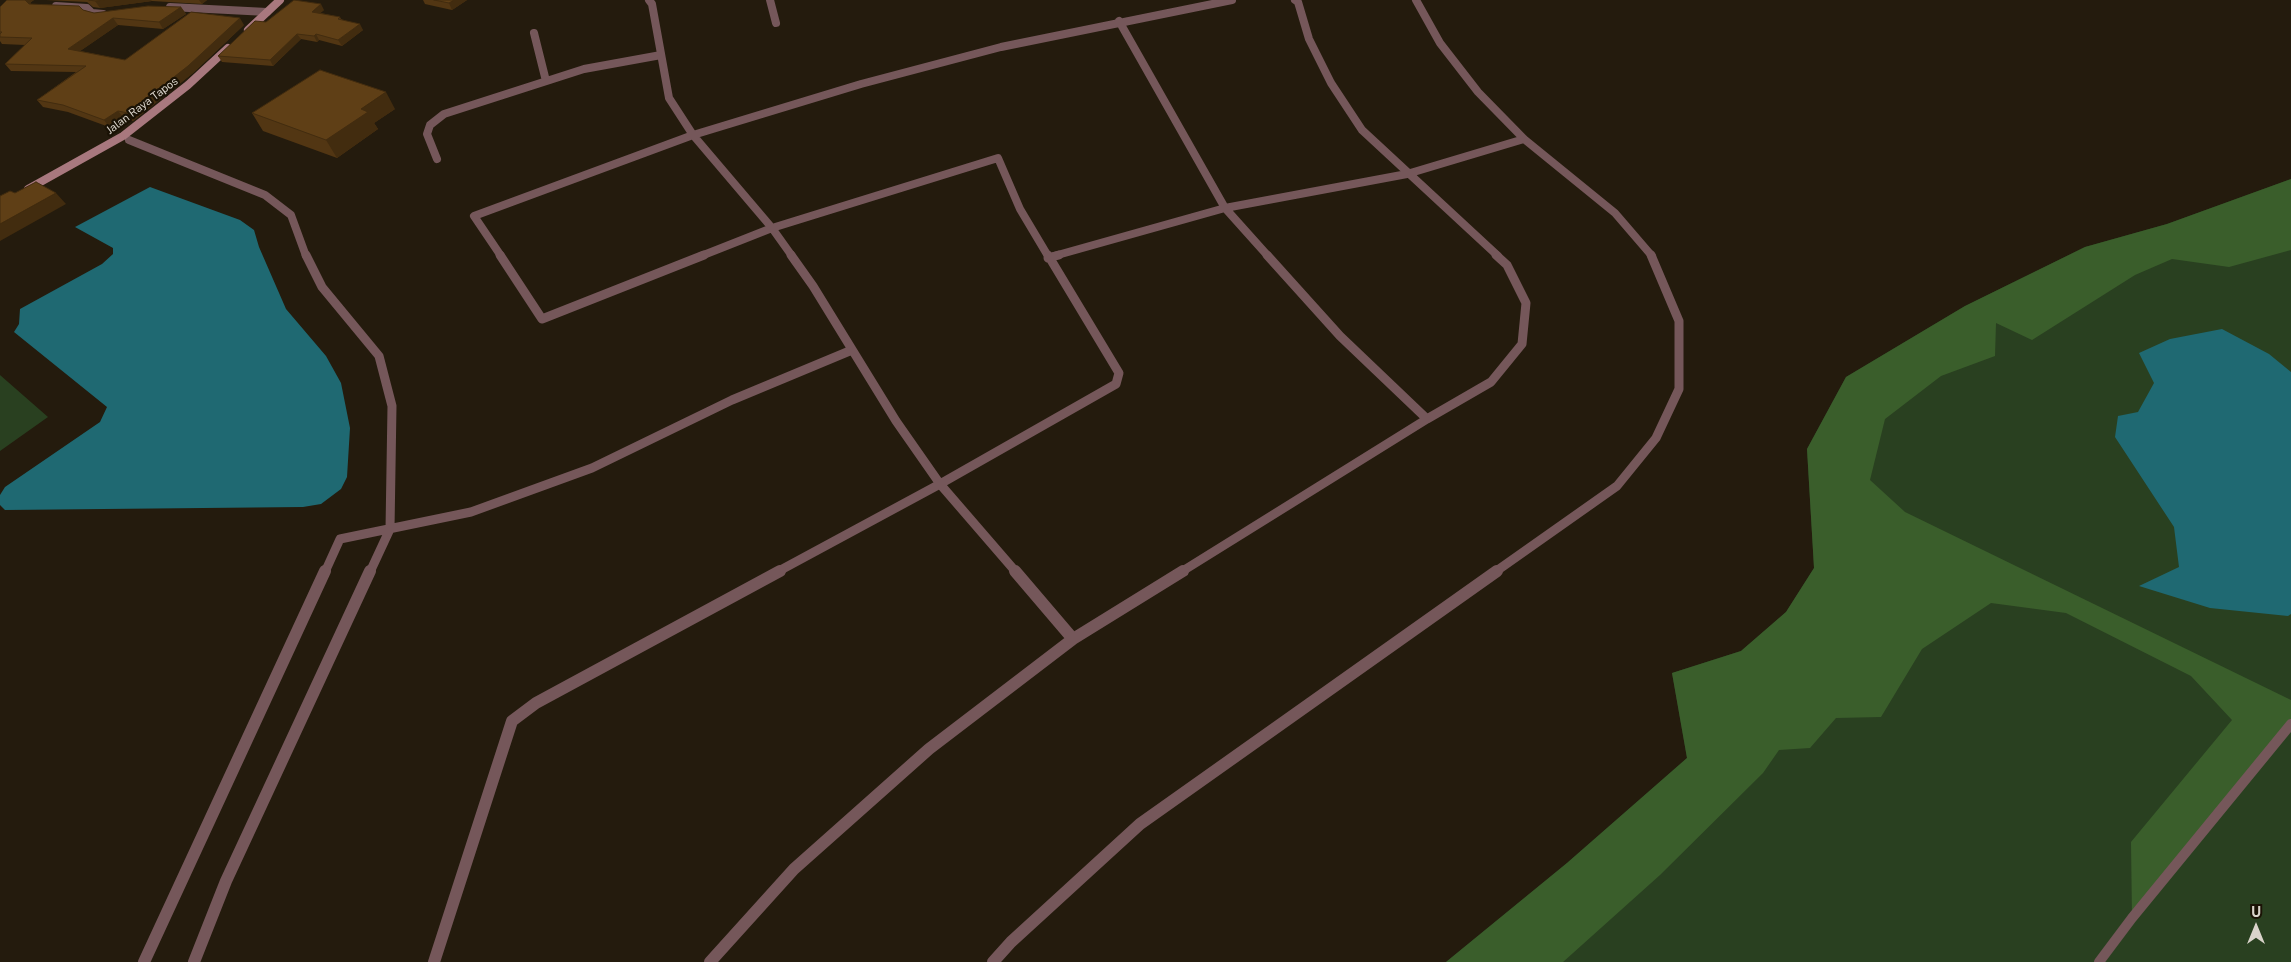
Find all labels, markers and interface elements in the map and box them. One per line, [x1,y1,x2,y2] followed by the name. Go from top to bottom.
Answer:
[103,75,181,137] street label: Jalan Raya Tapos
[2231,902,2281,952] north arrow
[2251,904,2261,920] text: U

